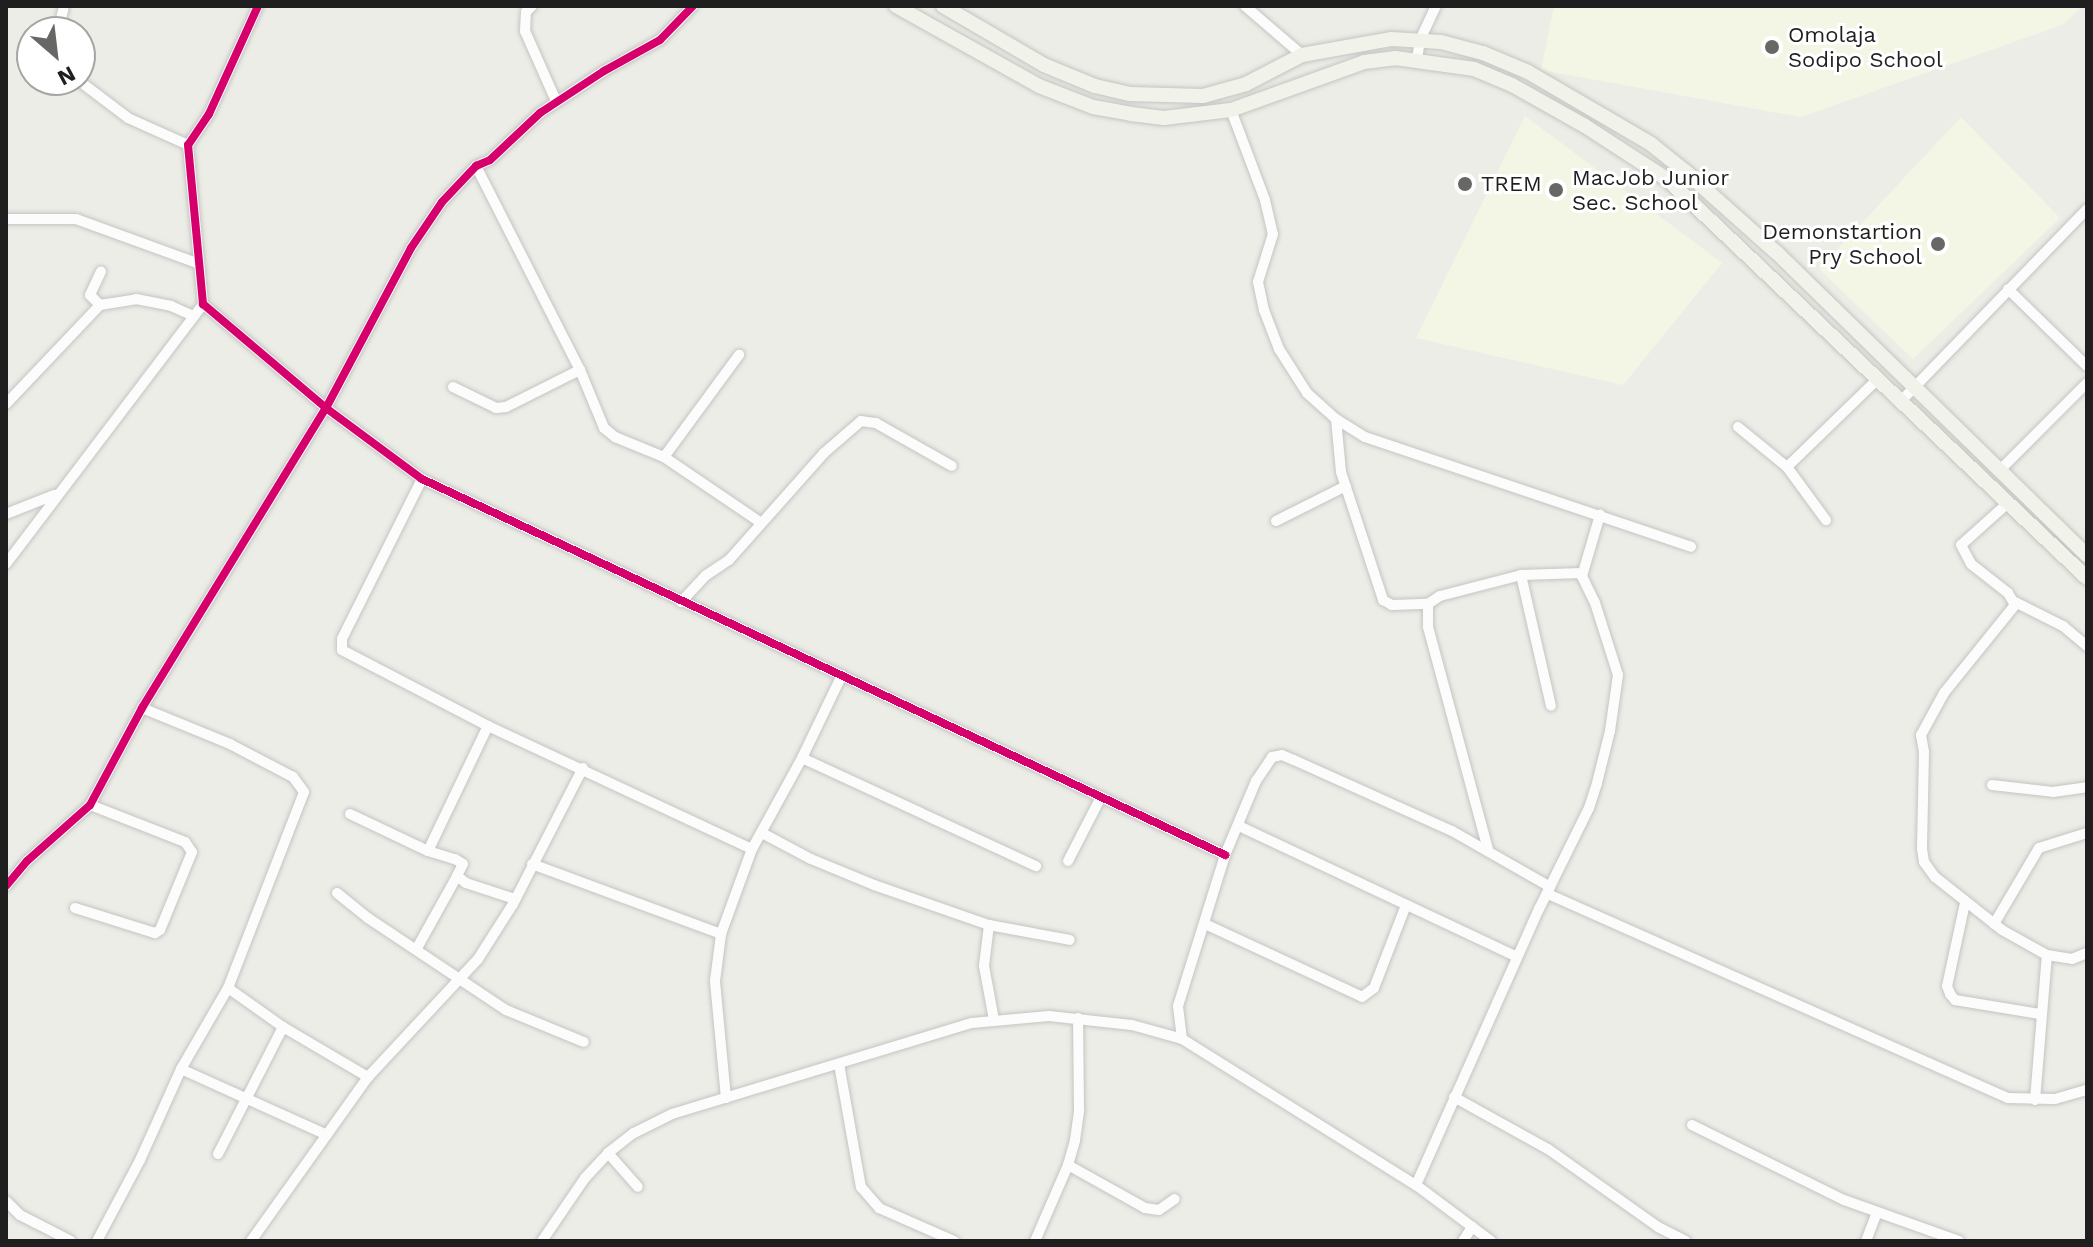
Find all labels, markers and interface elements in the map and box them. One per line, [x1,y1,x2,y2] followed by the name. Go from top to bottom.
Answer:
[16,16,96,96] north arrow
[1788,21,1943,72] place label: Omolaja Sodipo School
[1763,38,1781,56] marker: Omolaja Sodipo School
[53,61,80,91] text: N
[1572,164,1730,216] place label: MacJob Junior Sec. School
[1481,171,1542,197] place label: TREM
[1456,175,1474,193] marker: TREM
[1547,181,1565,199] marker: MacJob Junior Sec. School
[1762,218,1922,270] place label: Demonstartion Pry School
[1929,235,1947,253] marker: Demonstartion Pry School

